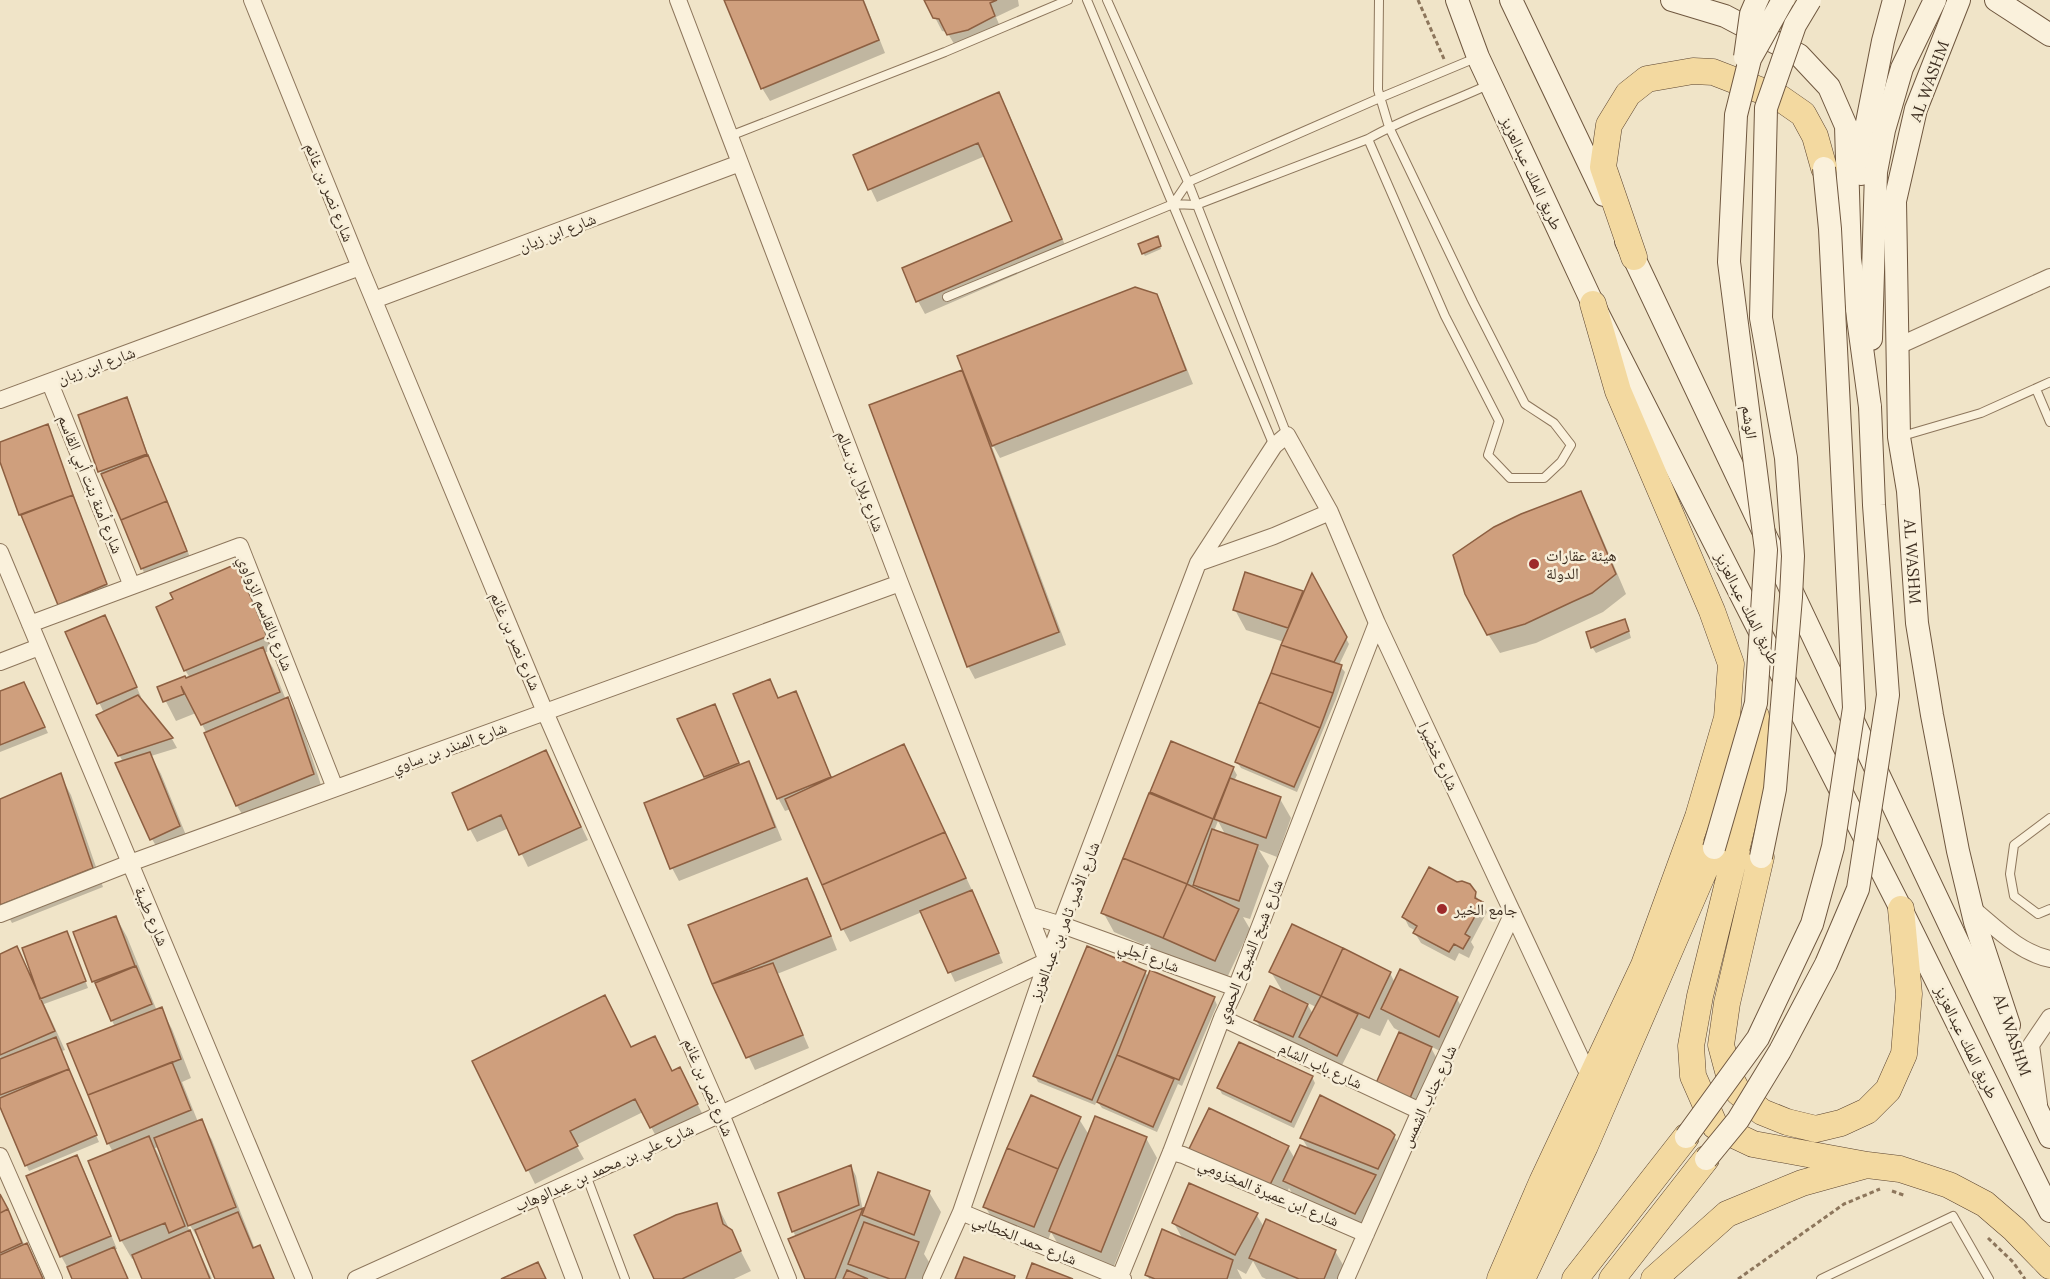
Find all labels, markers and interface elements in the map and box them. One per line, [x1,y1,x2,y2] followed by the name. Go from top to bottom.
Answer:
[1905,37,1953,125] street label: AL WASHM
[1496,112,1567,234] street label: طريق الملك عبدالعزيز
[300,140,359,245] street label: شارع نصر بن غانم
[515,208,599,257] street label: شارع ابن زيان
[54,342,138,389] street label: شارع ابن زيان
[1737,404,1762,440] street label: الوشم
[51,412,128,558] street label: شارع أمنة بنت أبي القاسم
[832,428,889,535] street label: شارع بلال بن سالم
[1900,517,1926,605] street label: AL WASHM
[1546,545,1617,583] place label: هيئة عقارات الدولة
[1710,548,1785,668] street label: طريق الملك عبدالعزيز
[231,553,298,675] street label: شارع بالقاسم الزواوي
[1527,557,1541,571] marker: هيئة عقارات الدولة
[485,589,546,694] street label: شارع نصر بن غانم
[389,717,510,780] street label: شارع المنذر بن ساوي
[1414,719,1464,794] street label: شارع خضيرا
[1024,839,1104,1005] street label: شارع الأمير ثامر بن عبدالعزيز
[1211,876,1290,1027] street label: شارع شيخ الشيوخ الحموي
[130,883,173,949] street label: شارع طيبة
[1453,899,1517,920] place label: جامع الخير
[1435,902,1449,916] marker: جامع الخير
[1115,936,1182,979] street label: شارع أجلي
[1930,981,2003,1102] street label: طريق الملك عبدالعزيز
[1989,991,2036,1079] street label: AL WASHM
[678,1035,739,1140] street label: شارع نصر بن غانم
[1276,1037,1366,1094] street label: شارع باب الشام
[1396,1042,1461,1151] street label: شارع جناب الشمس
[511,1118,698,1218] street label: شارع علي بن محمد بن عبدالوهاب
[1195,1153,1342,1233] street label: شارع ابن عميرة المخزومي
[969,1209,1080,1272] street label: شارع حمد الخطابي

